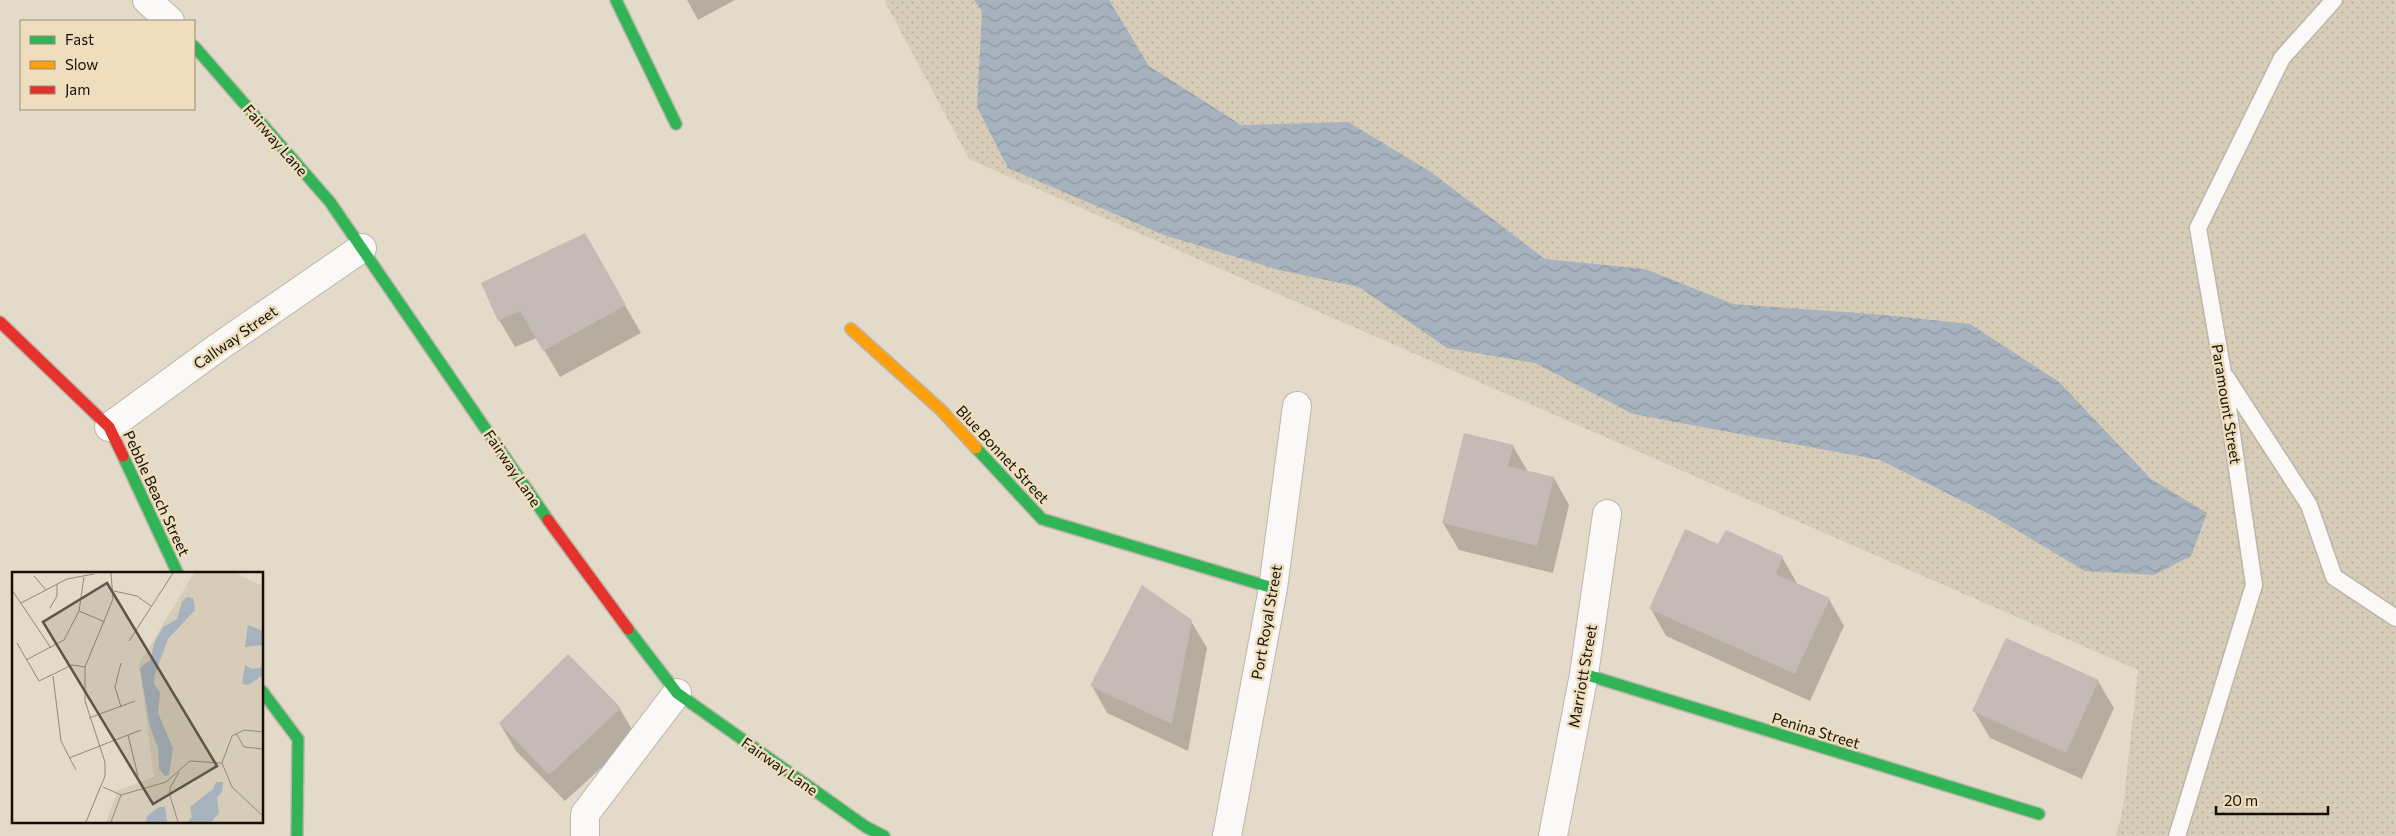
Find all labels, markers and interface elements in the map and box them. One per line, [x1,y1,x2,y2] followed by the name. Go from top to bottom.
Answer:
[20,20,195,110] legend
[65,30,94,48] text: Fast
[65,55,98,73] text: Slow
[65,80,90,98] text: Jam
[240,100,312,180] street label: Fairway Lane
[190,301,280,373] street label: Callway Street
[2209,343,2245,465] street label: Paramount Street
[953,401,1053,507] street label: Blue Bonnet Street
[481,426,545,510] street label: Fairway Lane
[120,428,194,558] street label: Pebble Beach Street
[1247,563,1285,681] street label: Port Royal Street
[12,572,264,824] inset map
[1564,623,1600,729] street label: Marriott Street
[1770,708,1862,752] street label: Penina Street
[738,733,822,799] street label: Fairway Lane
[2216,784,2328,816] scale bar
[2224,791,2258,809] text: 20 m

